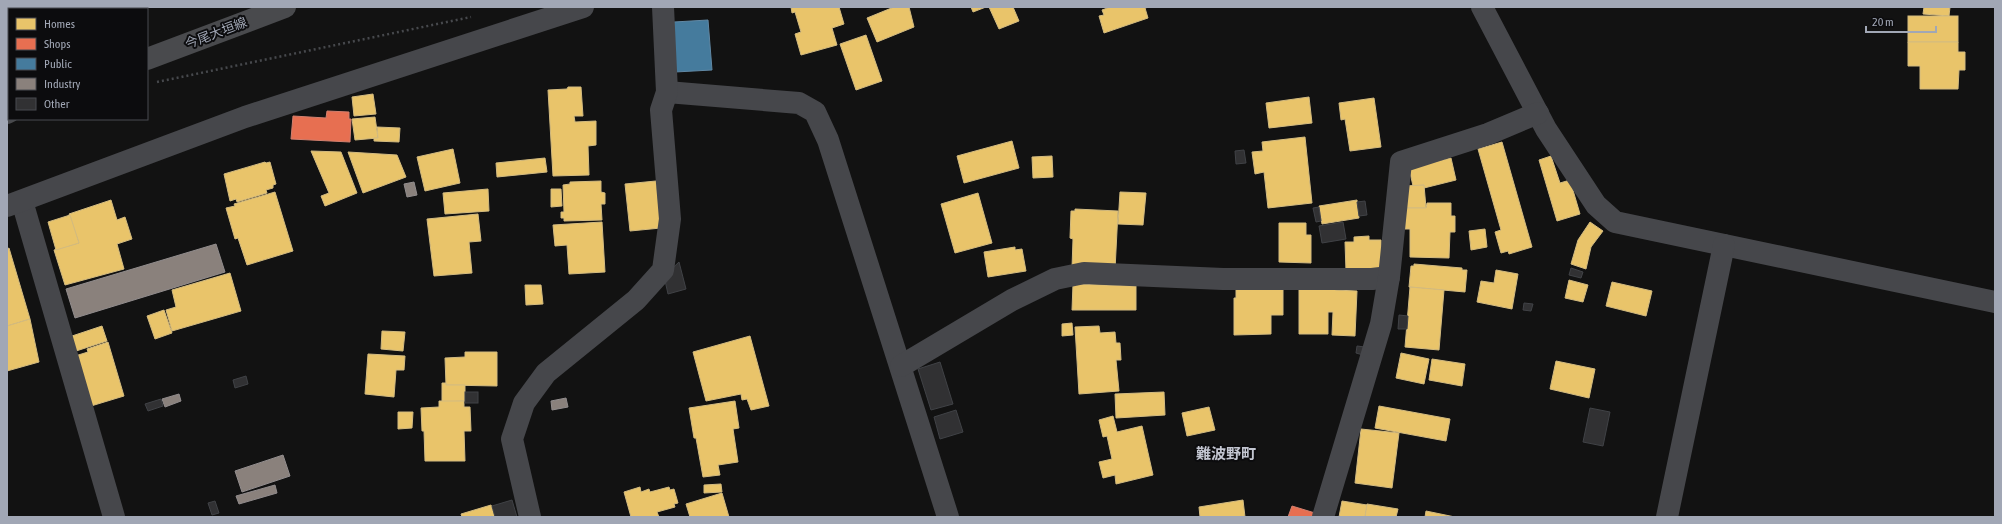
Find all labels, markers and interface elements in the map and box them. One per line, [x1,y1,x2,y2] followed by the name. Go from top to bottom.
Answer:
[8,8,148,120] legend
[1866,8,1936,34] scale bar
[183,14,249,52] street label: 今尾大垣線
[1872,15,1894,29] text: 20 m
[44,17,75,31] text: Homes
[44,37,70,51] text: Shops
[44,57,72,71] text: Public
[44,77,81,91] text: Industry
[44,97,70,111] text: Other
[1196,445,1256,462] district label: 難波野町

